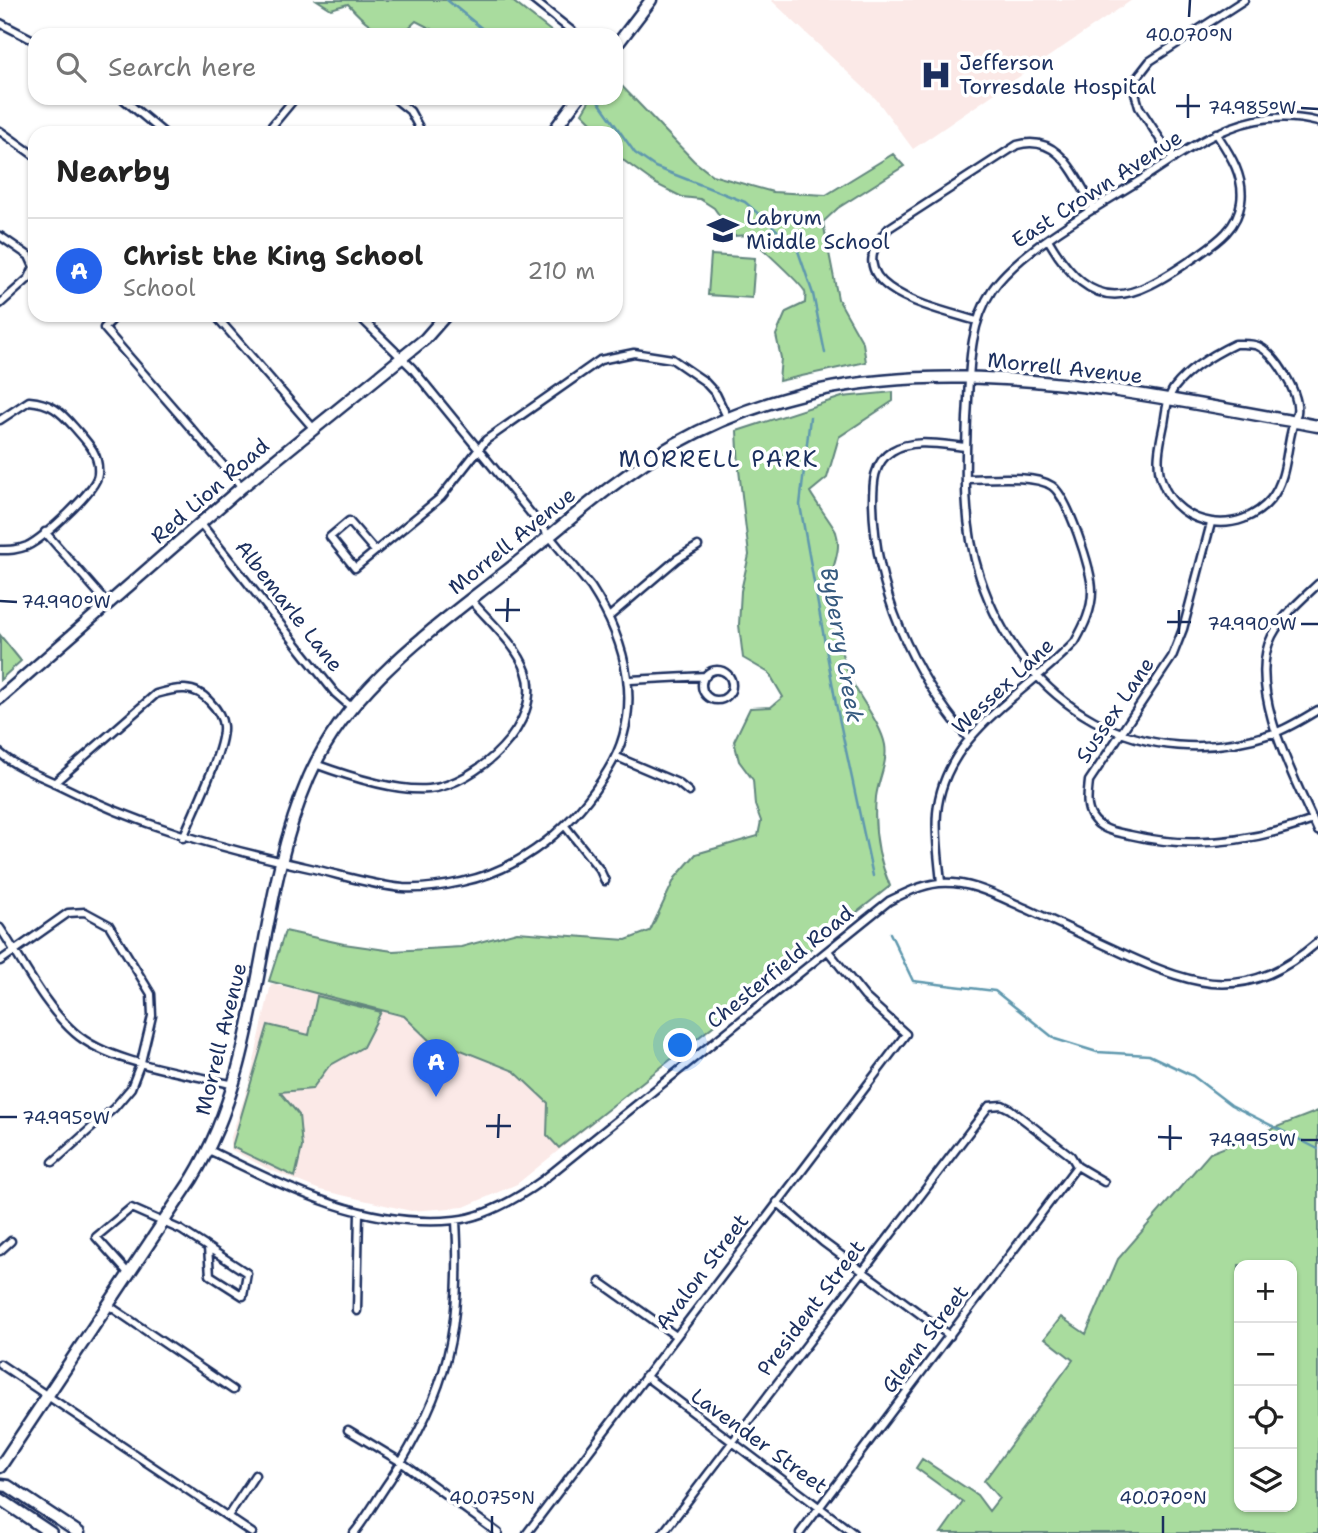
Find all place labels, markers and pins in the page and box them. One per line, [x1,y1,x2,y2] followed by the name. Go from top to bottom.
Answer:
[959,49,1157,101] place label: Jefferson Torresdale Hospital
[919,58,953,92] hospital icon: Jefferson Torresdale Hospital
[746,204,890,256] place label: Labrum Middle School
[706,213,740,247] school or university icon: Labrum Middle School
[413,1039,459,1097] pin: A

